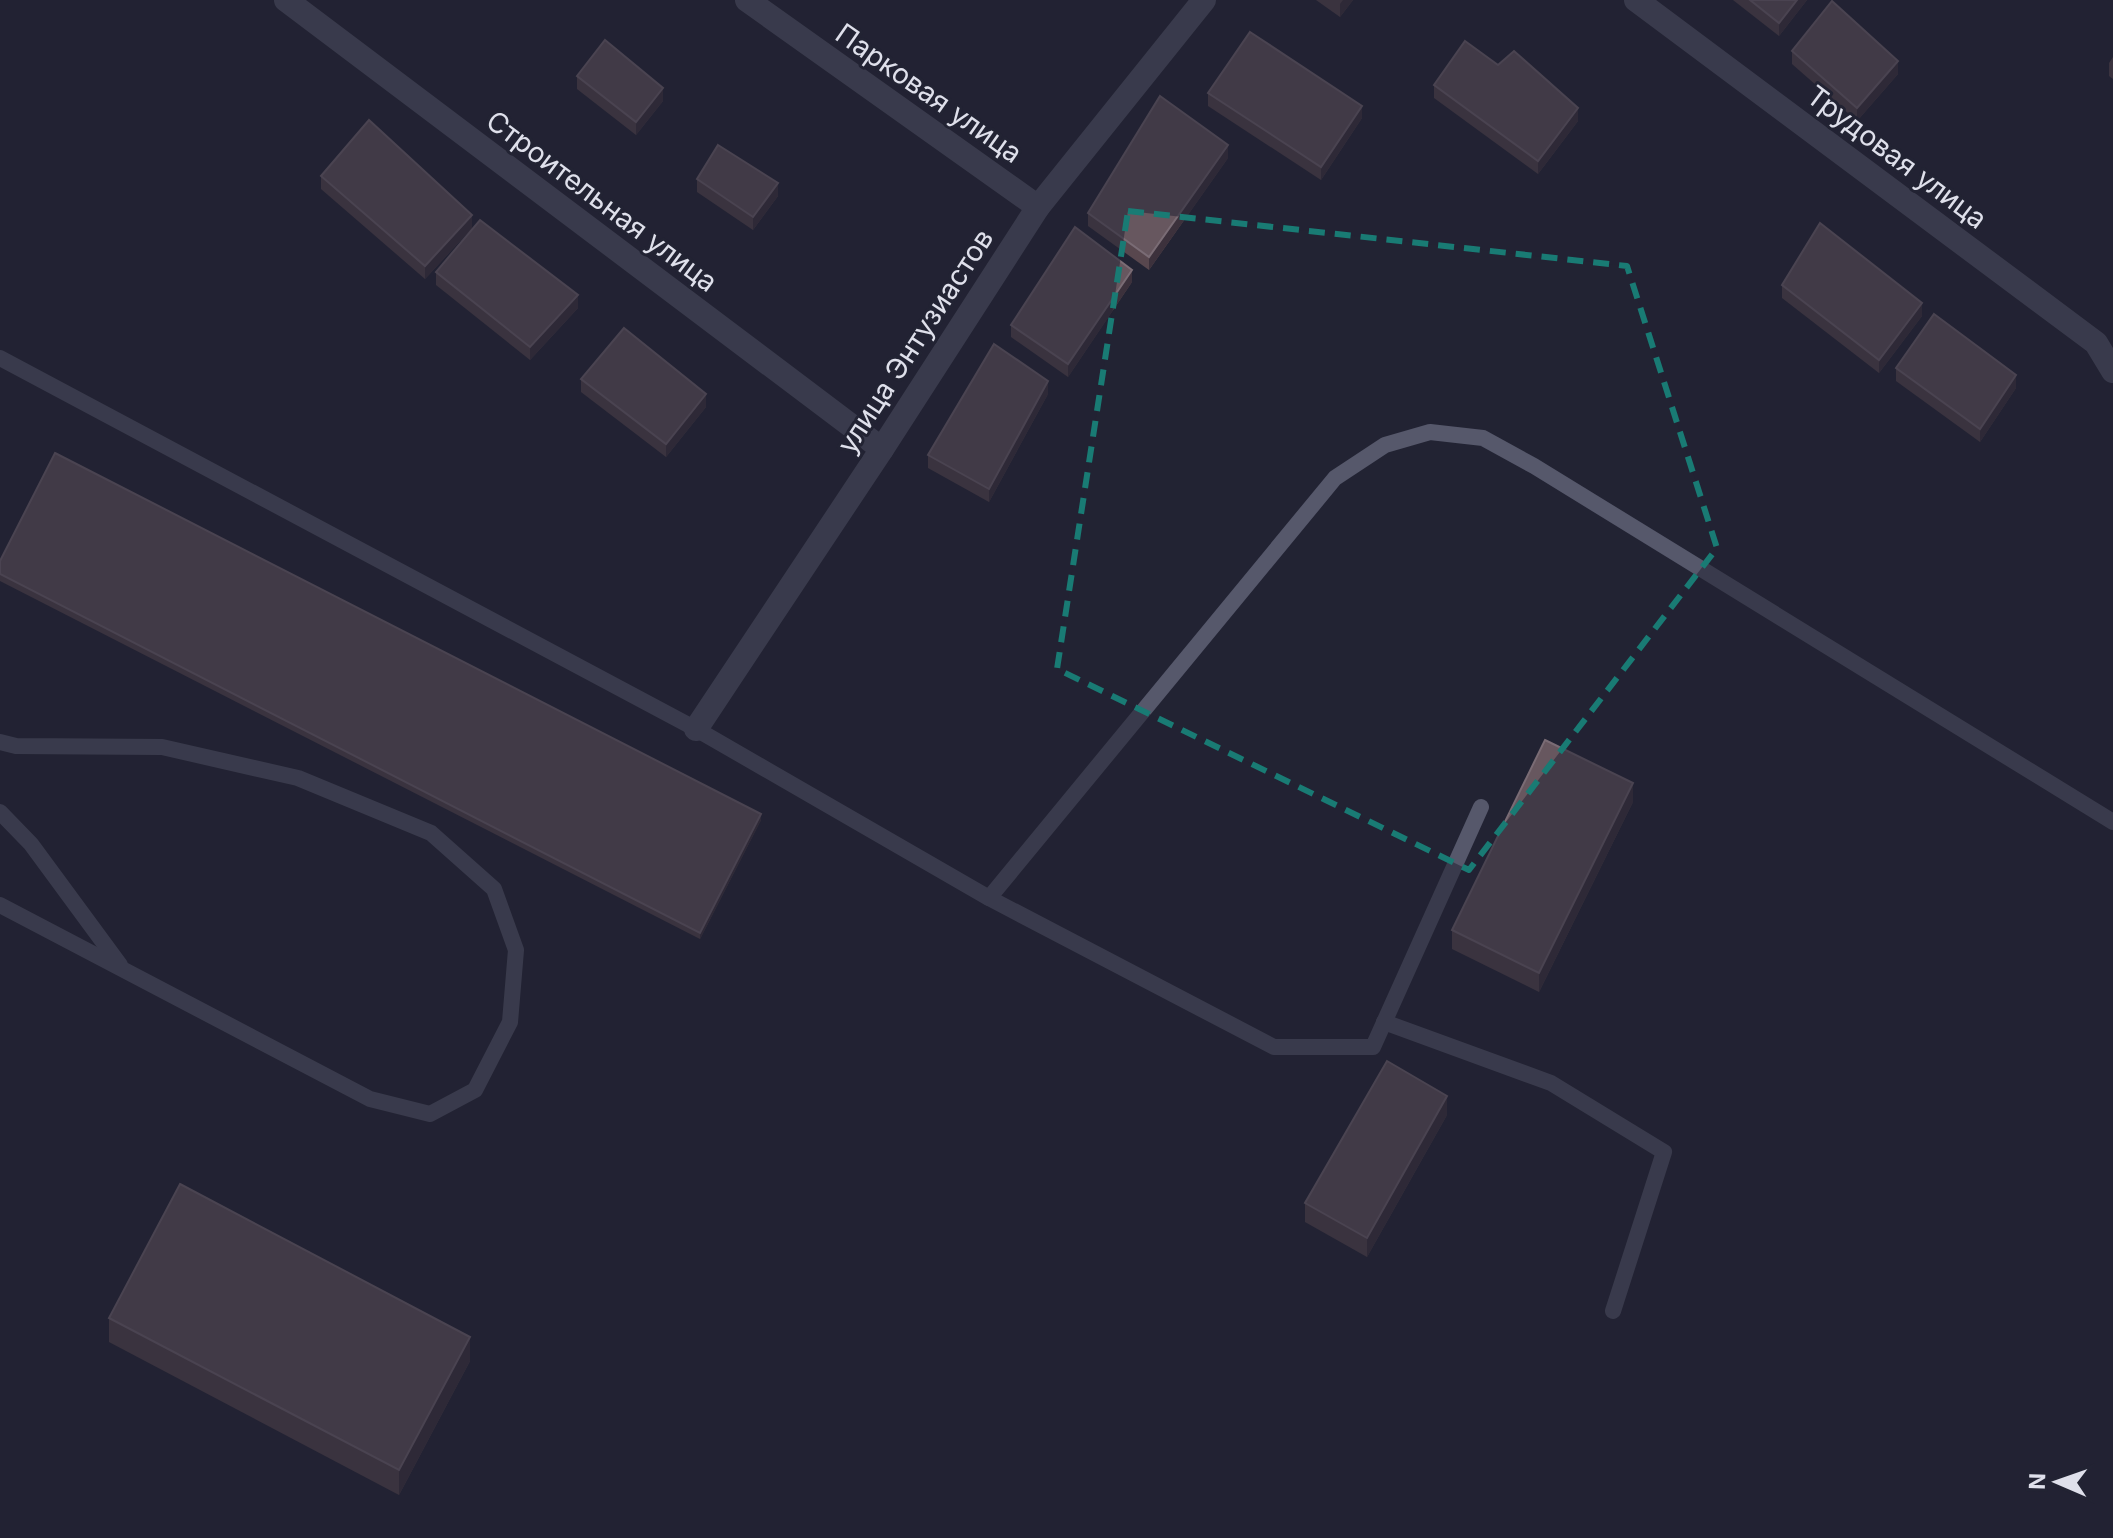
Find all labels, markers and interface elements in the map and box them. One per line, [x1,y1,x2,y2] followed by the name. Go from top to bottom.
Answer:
[829,16,1029,170] street label: Парковая улица
[1800,78,1994,236] street label: Трудовая улица
[480,103,724,299] street label: Строительная улица
[830,223,1000,459] street label: улица Энтузиастов
[2017,1442,2097,1522] north arrow
[2024,1472,2050,1490] text: N

